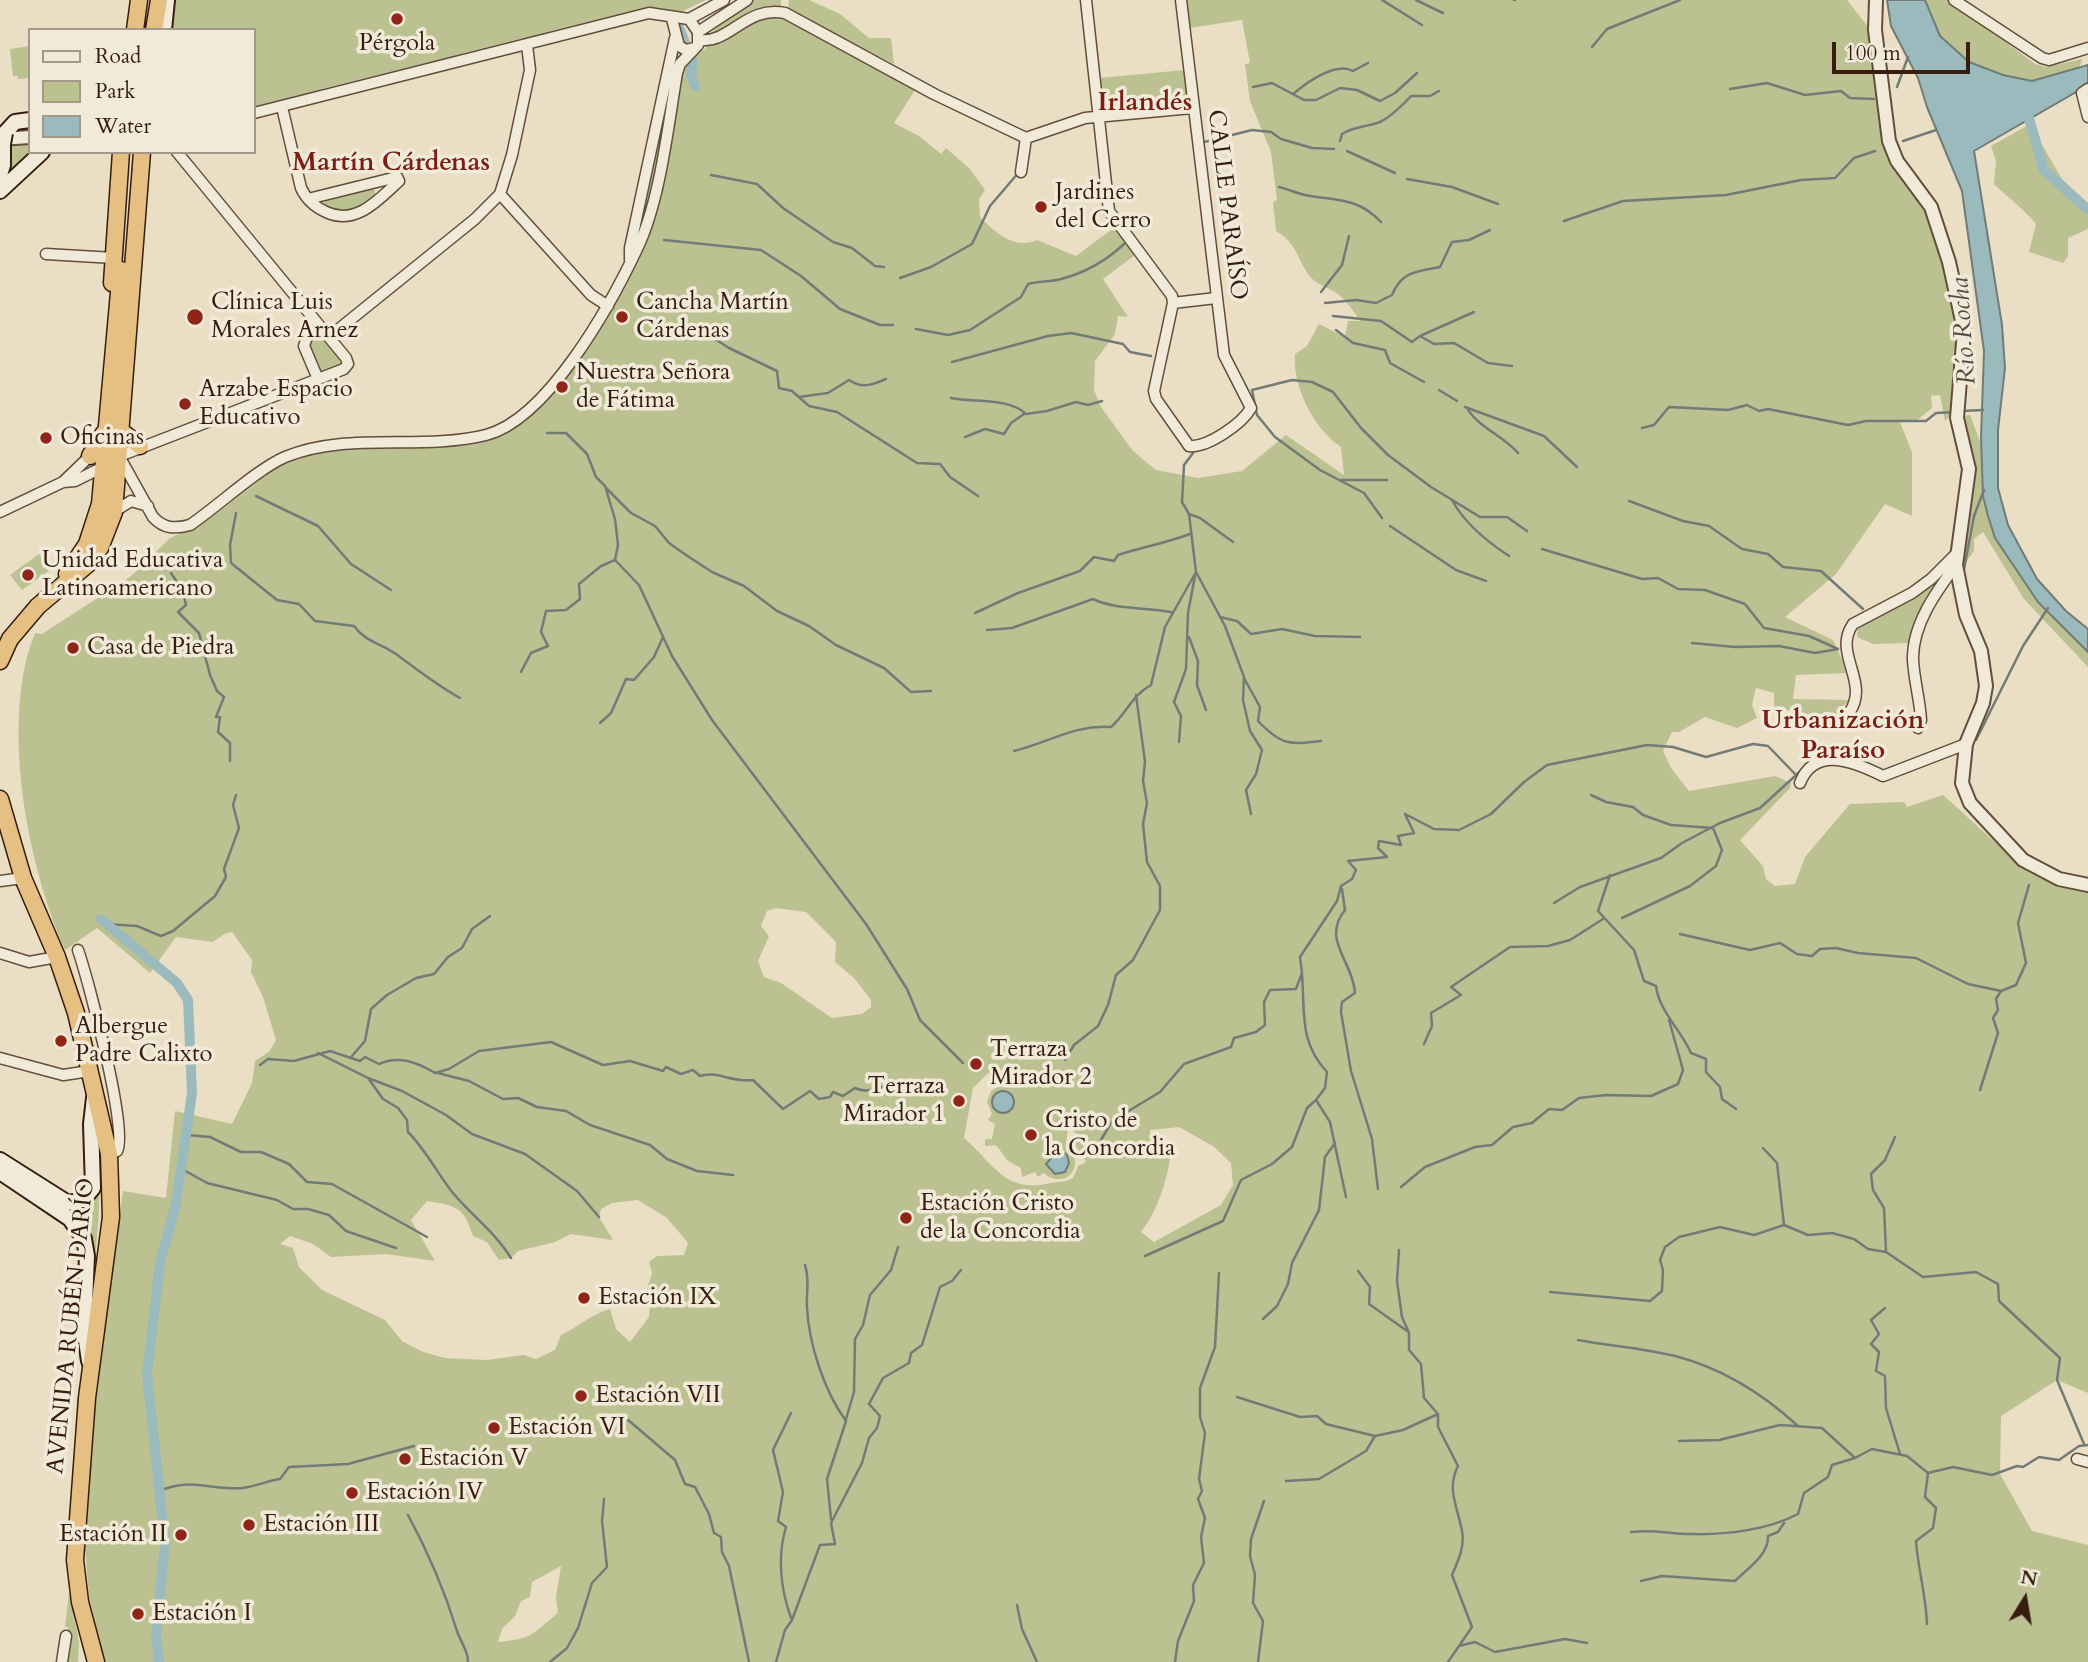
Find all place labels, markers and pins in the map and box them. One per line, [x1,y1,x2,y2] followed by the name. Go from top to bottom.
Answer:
[389,11,405,27] marker: Pérgola
[359,30,435,58] place label: Pérgola
[1055,179,1151,235] place label: Jardines del Cerro
[1033,199,1049,215] marker: Jardines del Cerro
[211,289,358,345] place label: Clínica Luis Morales Arnez
[636,289,789,345] place label: Cancha Martín Cárdenas
[185,307,205,327] marker: Clínica Luis Morales Arnez
[614,309,630,325] marker: Cancha Martín Cárdenas
[576,359,730,415] place label: Nuestra Señora de Fátima
[199,376,353,432] place label: Arzabe Espacio Educativo
[554,379,570,395] marker: Nuestra Señora de Fátima
[177,396,193,412] marker: Arzabe Espacio Educativo
[60,424,144,452] place label: Oficinas
[38,430,54,446] marker: Oficinas
[42,547,223,603] place label: Unidad Educativa Latinoamericano
[20,567,36,583] marker: Unidad Educativa Latinoamericano
[87,634,234,662] place label: Casa de Piedra
[65,640,81,656] marker: Casa de Piedra
[75,1013,212,1069] place label: Albergue Padre Calixto
[53,1033,69,1049] marker: Albergue Padre Calixto
[990,1036,1092,1092] place label: Terraza Mirador 2
[968,1056,984,1072] marker: Terraza Mirador 2
[843,1073,945,1129] place label: Terraza Mirador 1
[951,1093,967,1109] marker: Terraza Mirador 1
[1045,1107,1175,1163] place label: Cristo de la Concordia
[1023,1127,1039,1143] marker: Cristo de la Concordia
[920,1190,1081,1246] place label: Estación Cristo de la Concordia
[898,1210,914,1226] marker: Estación Cristo de la Concordia
[598,1284,717,1312] place label: Estación IX
[576,1290,592,1306] marker: Estación IX
[595,1382,721,1410] place label: Estación VII
[573,1388,589,1404] marker: Estación VII
[508,1414,625,1442] place label: Estación VI
[486,1420,502,1436] marker: Estación VI
[419,1445,528,1473] place label: Estación V
[397,1451,413,1467] marker: Estación V
[366,1479,483,1507] place label: Estación IV
[344,1485,360,1501] marker: Estación IV
[263,1511,379,1539] place label: Estación III
[241,1517,257,1533] marker: Estación III
[59,1521,167,1549] place label: Estación II
[173,1527,189,1543] marker: Estación II
[152,1600,252,1628] place label: Estación I
[130,1606,146,1622] marker: Estación I

